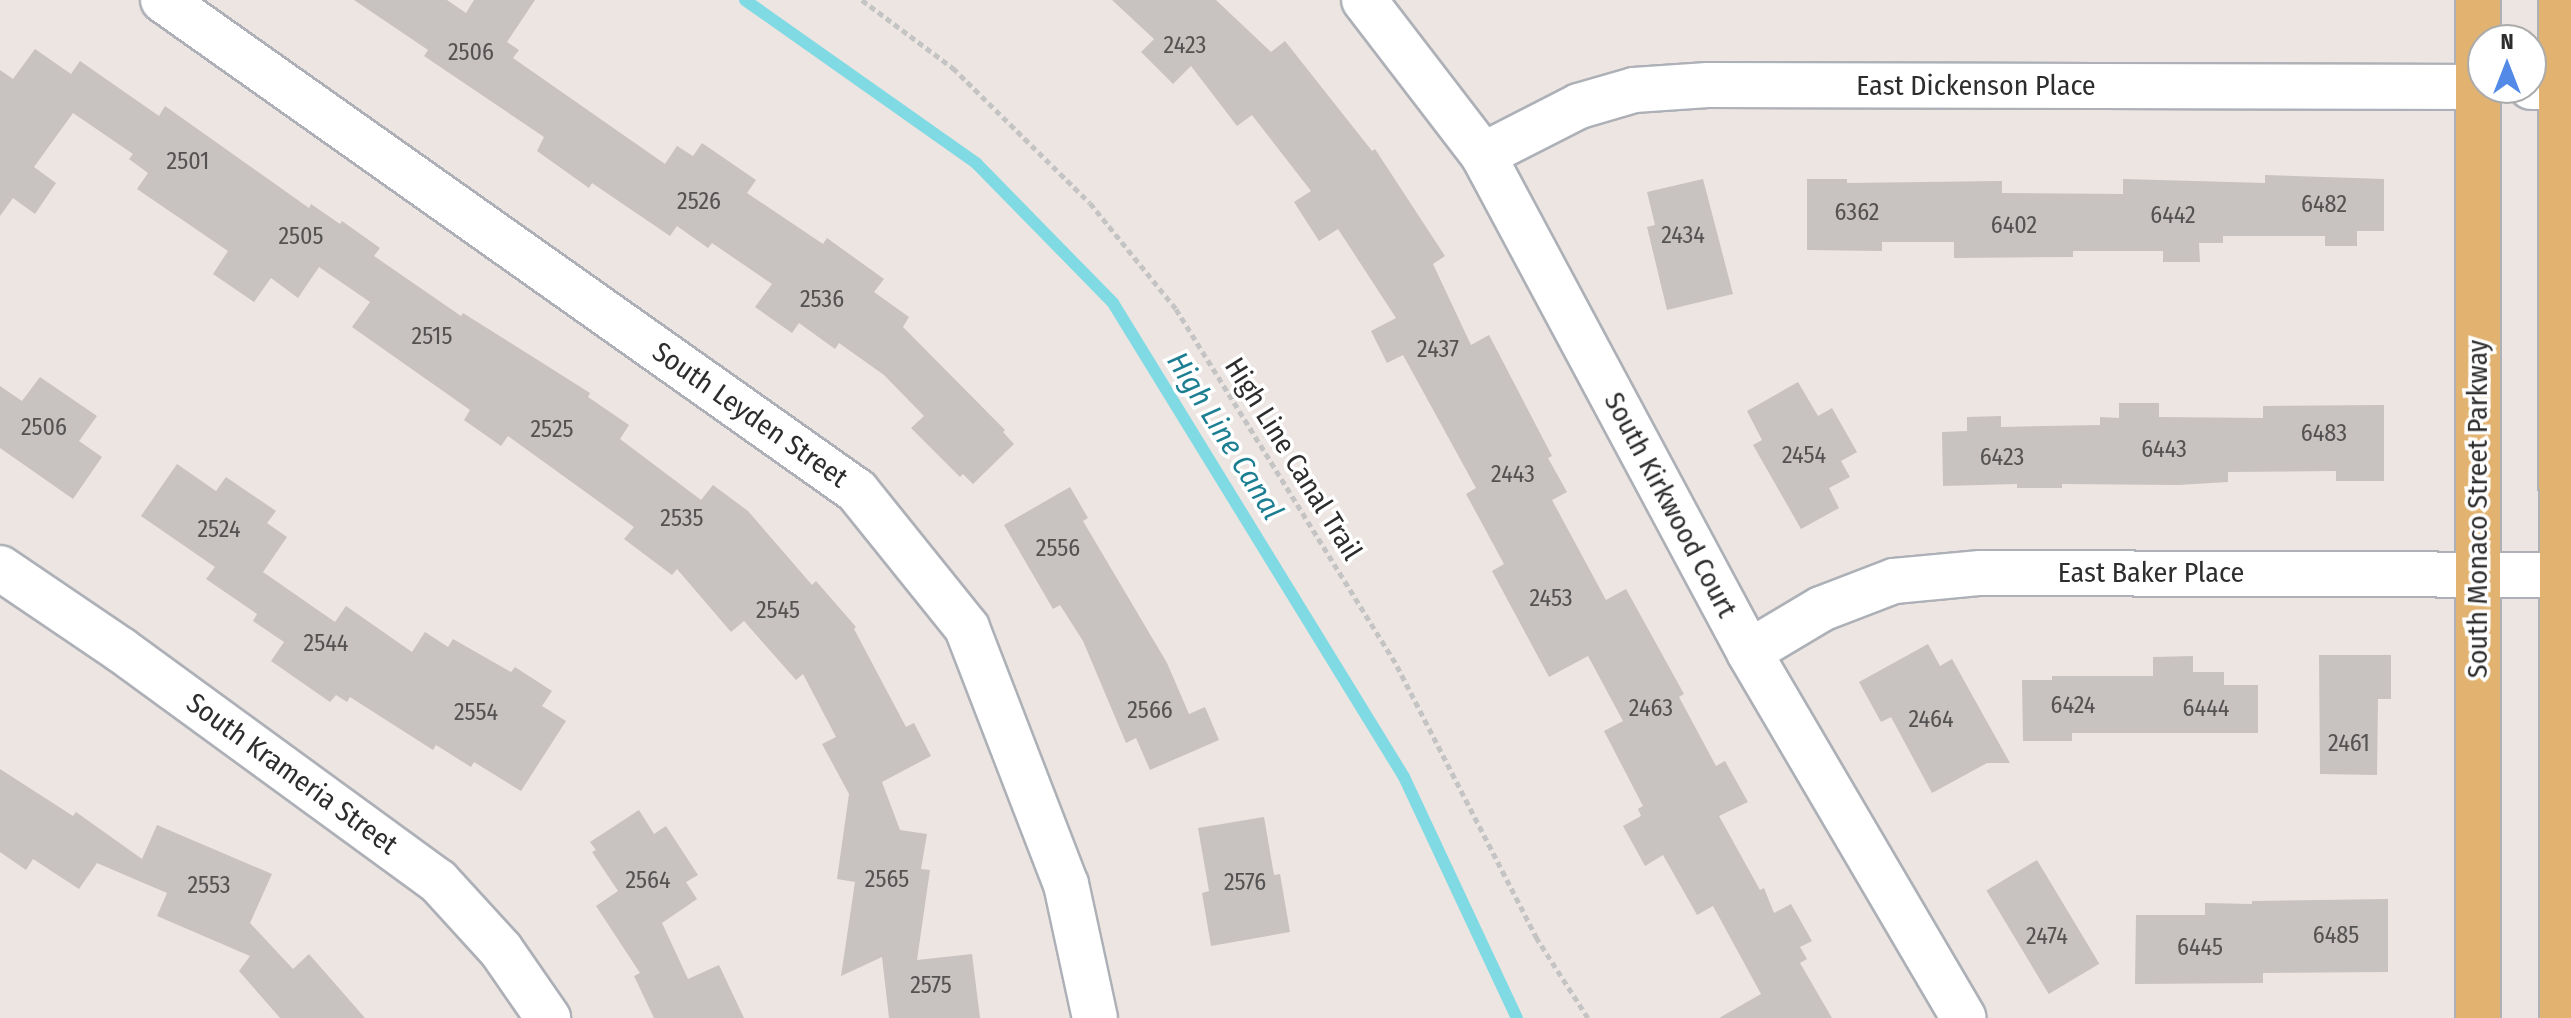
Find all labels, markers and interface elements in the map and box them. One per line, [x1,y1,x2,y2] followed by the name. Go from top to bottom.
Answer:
[2467,24,2547,104] north arrow
[2500,28,2514,55] text: N
[1164,32,1206,60] house number: 2423
[448,39,494,67] house number: 2506
[1856,69,2096,103] street label: East Dickenson Place
[167,148,209,176] house number: 2501
[677,188,721,216] house number: 2526
[2301,191,2347,219] house number: 6482
[1835,199,1879,227] house number: 6362
[2150,202,2196,230] house number: 6442
[1991,212,2037,240] house number: 6402
[1661,222,1705,250] house number: 2434
[278,223,324,251] house number: 2505
[800,286,844,314] house number: 2536
[412,323,452,351] house number: 2515
[646,335,854,495] street label: South Leyden Street
[1417,336,1459,364] house number: 2437
[2461,340,2495,678] street label: South Monaco Street Parkway
[1159,346,1291,526] water label: High Line Canal
[1217,352,1369,566] street label: High Line Canal Trail
[1597,387,1743,623] street label: South Kirkwood Court
[21,414,67,442] house number: 2506
[531,416,573,444] house number: 2525
[2301,420,2347,448] house number: 6483
[2141,436,2187,464] house number: 6443
[1782,442,1826,470] house number: 2454
[1980,444,2024,472] house number: 6423
[1491,461,1535,489] house number: 2443
[660,505,704,533] house number: 2535
[197,516,241,544] house number: 2524
[1036,535,1080,563] house number: 2556
[2058,556,2244,590] street label: East Baker Place
[1529,585,1573,613] house number: 2453
[756,597,800,625] house number: 2545
[304,630,348,658] house number: 2544
[180,686,404,862] street label: South Krameria Street
[2051,692,2095,720] house number: 6424
[1629,695,1673,723] house number: 2463
[2183,695,2229,723] house number: 6444
[1127,697,1173,725] house number: 2566
[454,699,498,727] house number: 2554
[1908,706,1954,734] house number: 2464
[2328,730,2370,758] house number: 2461
[865,866,909,894] house number: 2565
[625,867,671,895] house number: 2564
[1224,869,1266,897] house number: 2576
[187,872,231,900] house number: 2553
[2313,922,2359,950] house number: 6485
[2026,923,2068,951] house number: 2474
[2177,934,2223,962] house number: 6445
[910,972,952,1000] house number: 2575

